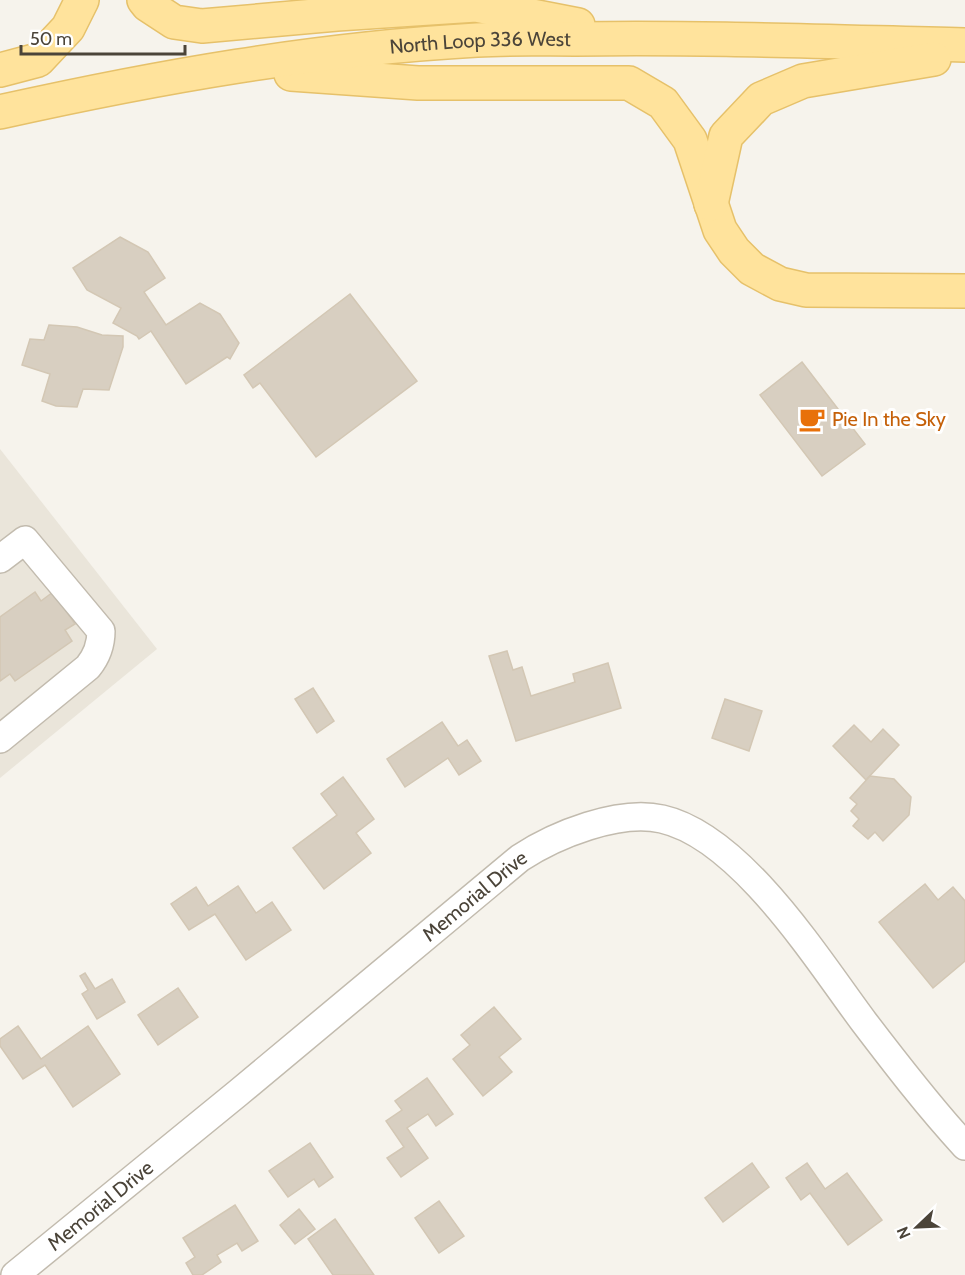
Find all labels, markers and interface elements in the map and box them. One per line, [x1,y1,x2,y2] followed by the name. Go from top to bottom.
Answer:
[21,18,184,56] scale bar
[388,27,571,59] street label: North Loop 336 West
[30,28,72,50] text: 50 m
[797,404,827,434] cafe icon: Pie In the Sky
[832,407,946,431] place label: Pie In the Sky
[417,845,531,946] street label: Memorial Drive
[43,1155,158,1256] street label: Memorial Drive
[887,1197,947,1257] north arrow
[893,1224,915,1242] text: N

